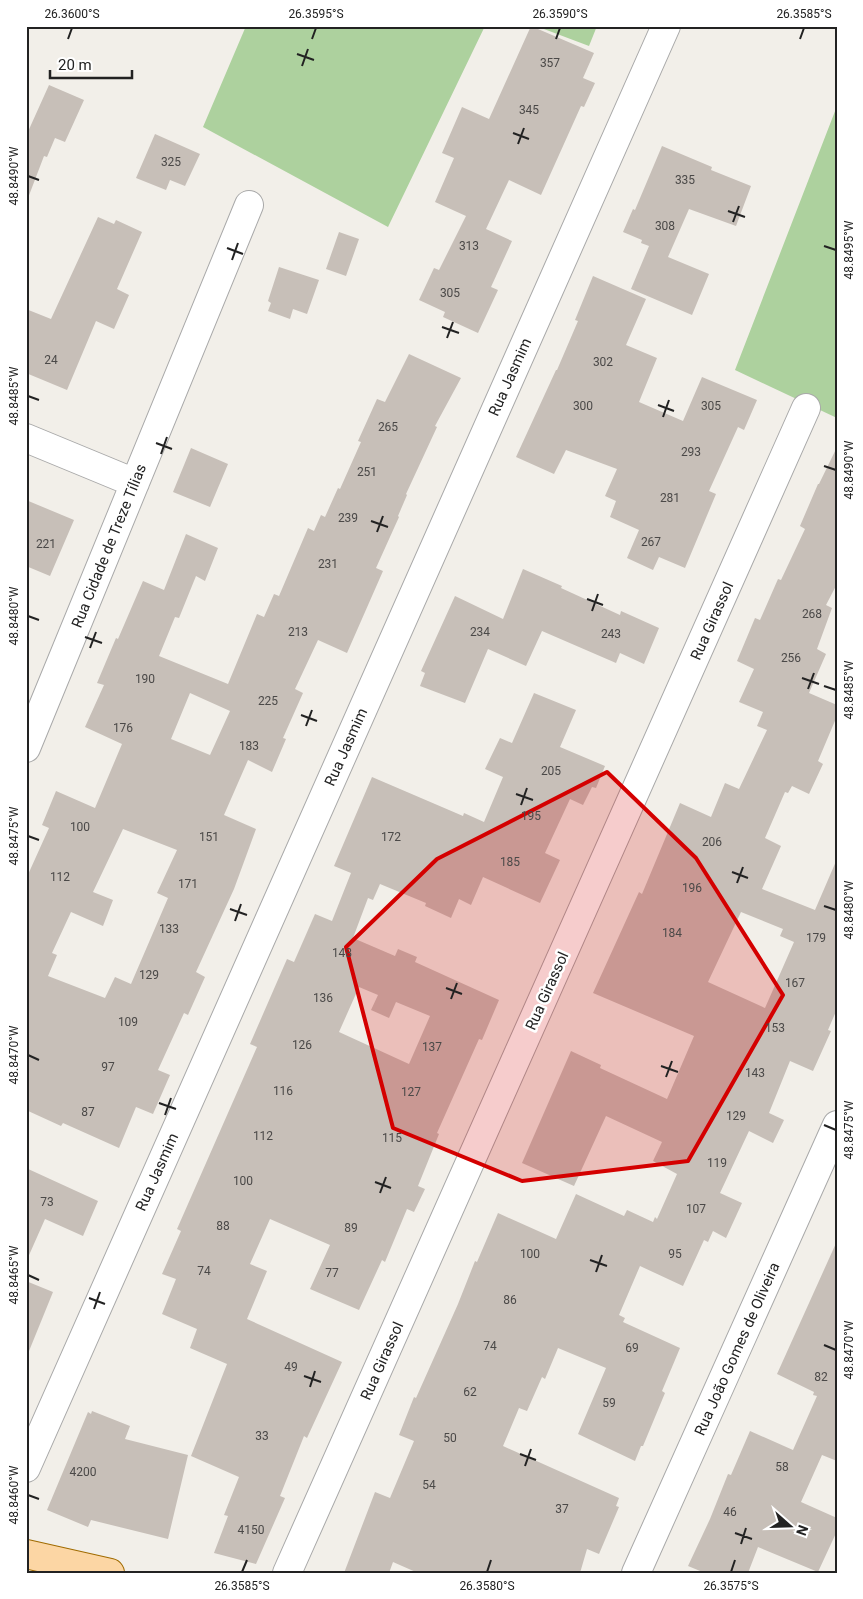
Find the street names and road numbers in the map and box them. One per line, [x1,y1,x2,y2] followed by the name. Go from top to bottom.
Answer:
[485,335,535,419] street label: Rua Jasmim
[68,461,150,631] street label: Rua Cidade de Treze Tílias
[687,579,737,663] street label: Rua Girassol
[321,705,371,789] street label: Rua Jasmim
[522,949,572,1033] street label: Rua Girassol
[132,1130,182,1214] street label: Rua Jasmim
[691,1260,783,1438] street label: Rua João Gomes de Oliveira
[357,1319,407,1403] street label: Rua Girassol

